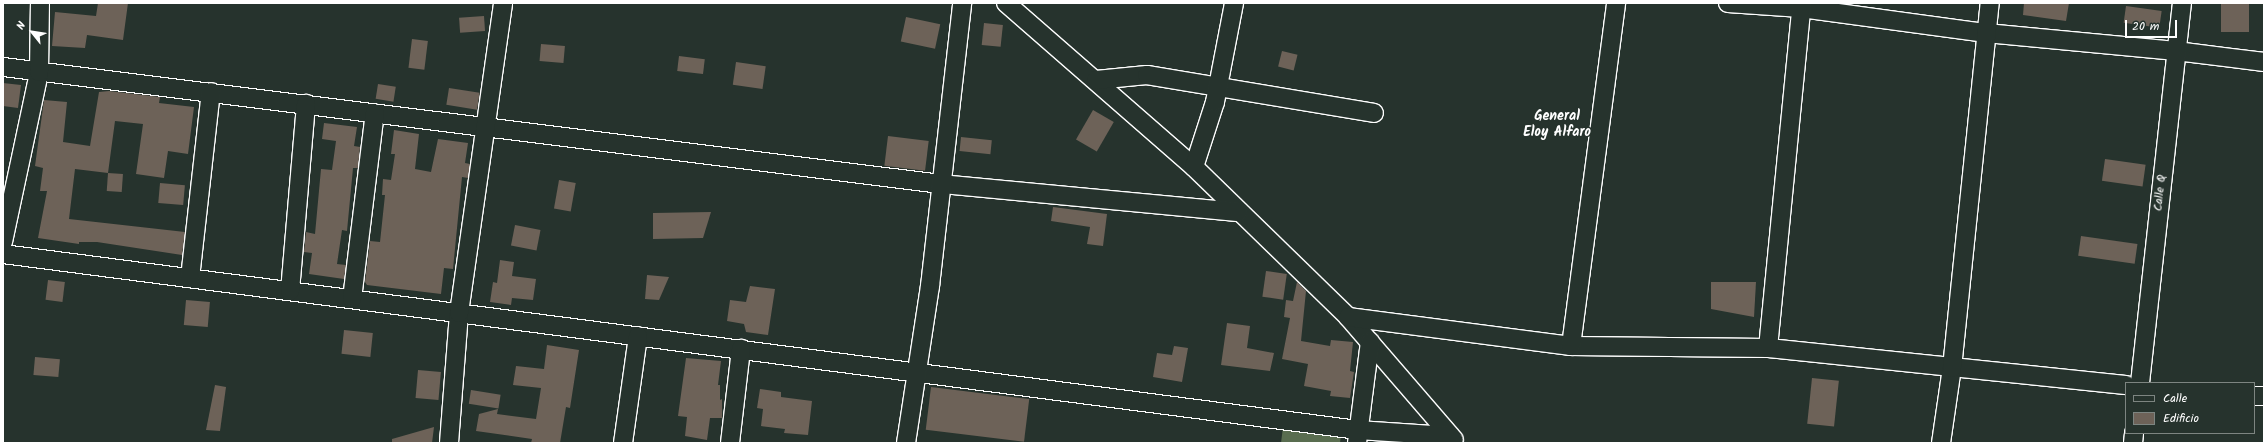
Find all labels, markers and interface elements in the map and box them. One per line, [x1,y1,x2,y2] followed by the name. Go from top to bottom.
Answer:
[12,12,52,52] north arrow
[2127,12,2179,38] scale bar
[2132,17,2159,36] text: 20 m
[12,18,31,34] text: N
[1523,108,1591,140] district label: General Eloy Alfaro
[2151,174,2169,212] street label: Calle Q
[2125,382,2255,434] legend
[2163,389,2187,408] text: Calle
[2163,409,2199,428] text: Edificio

